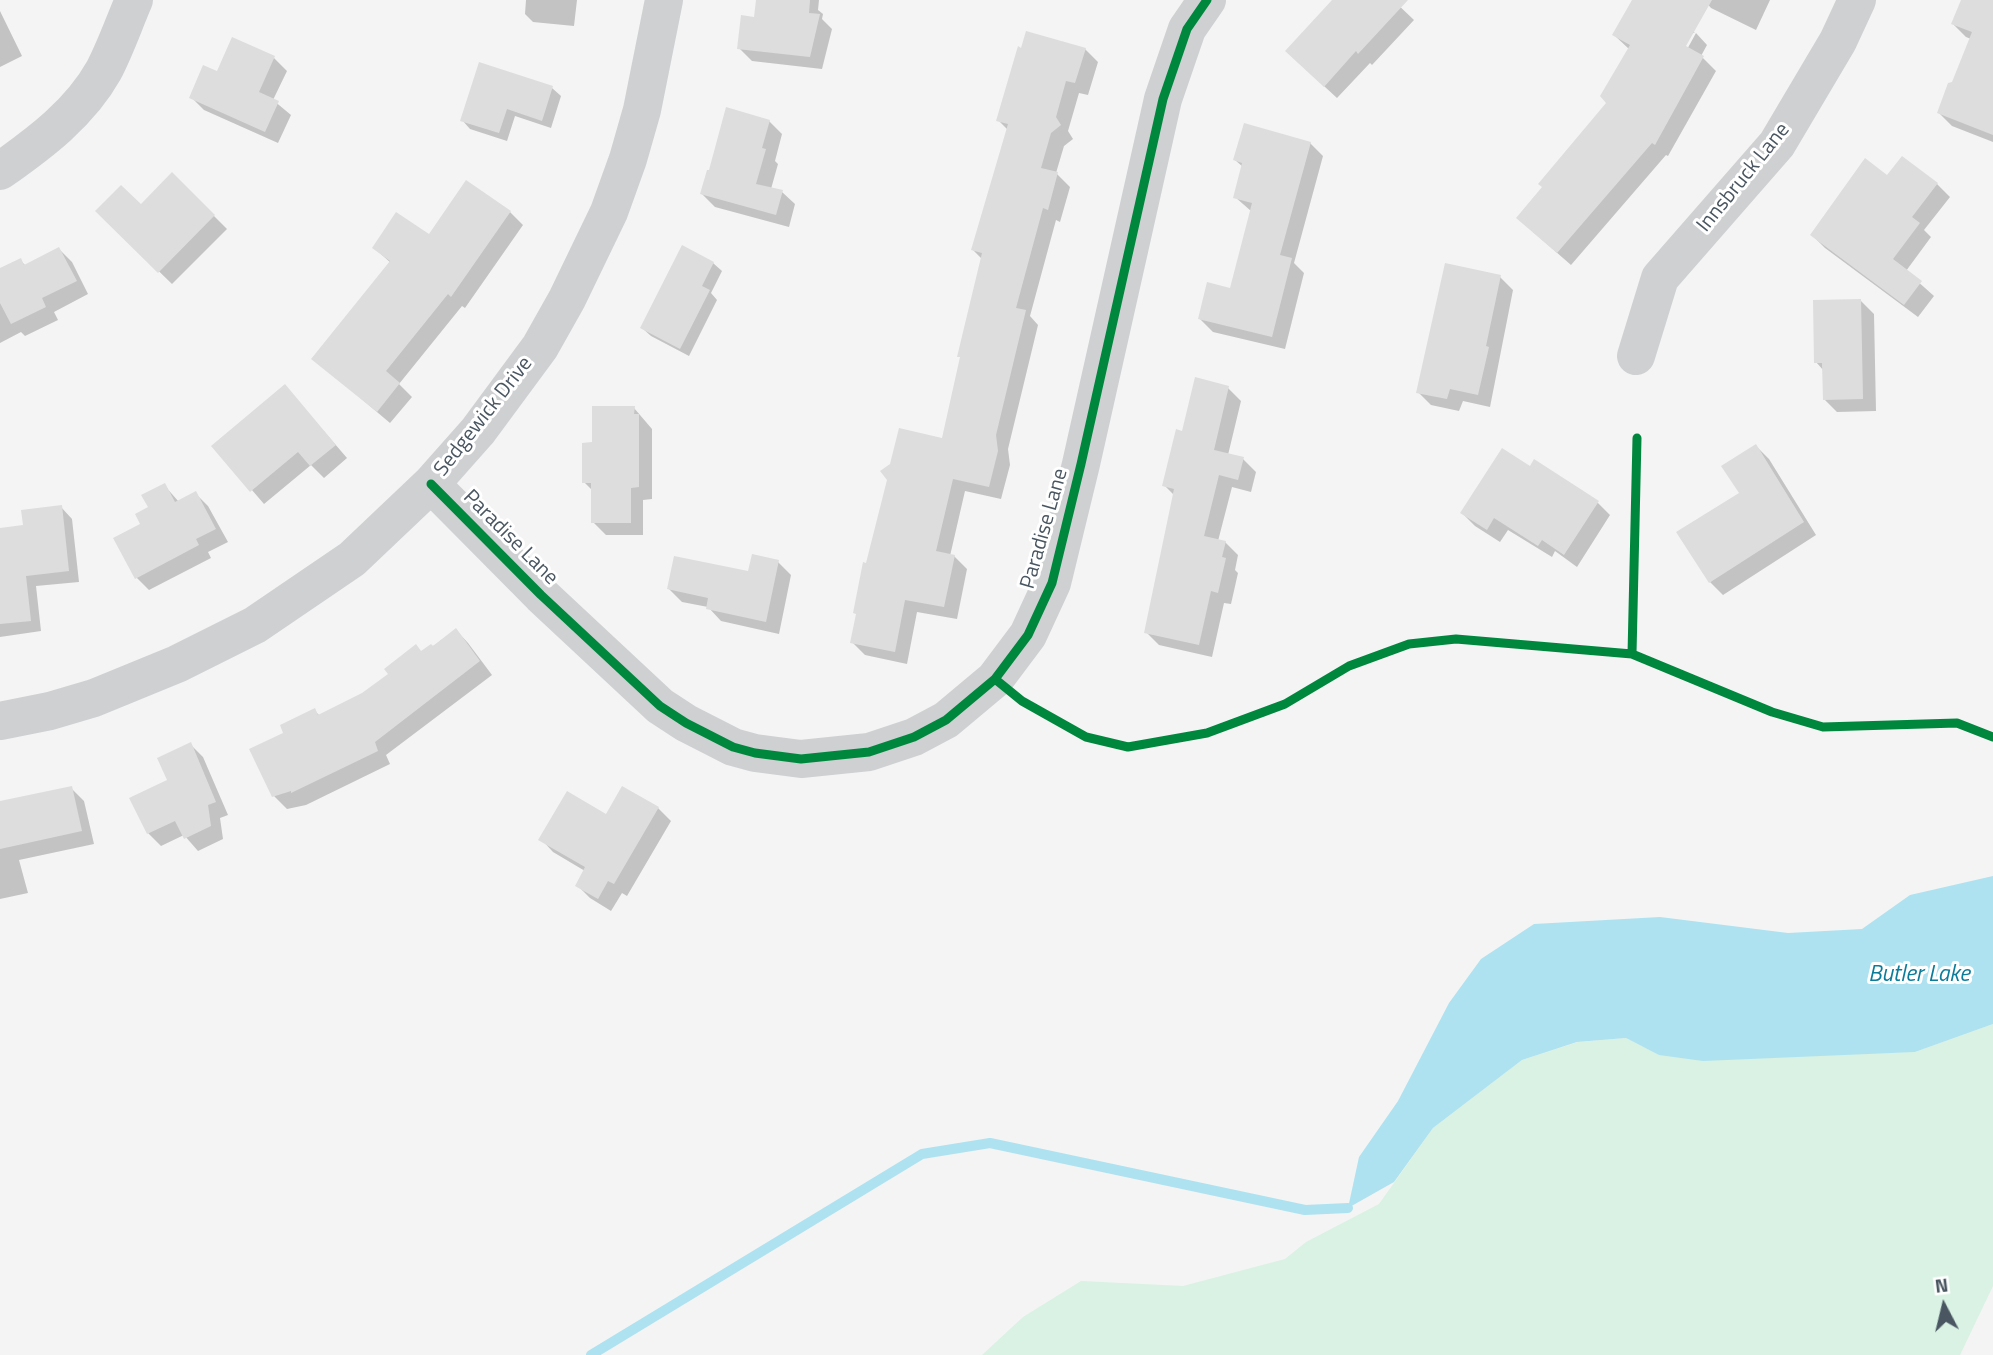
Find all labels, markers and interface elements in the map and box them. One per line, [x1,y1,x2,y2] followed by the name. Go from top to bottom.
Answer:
[1692,118,1796,238] street label: Innsbruck Lane
[430,352,538,482] street label: Sedgewick Drive
[1016,466,1074,592] street label: Paradise Lane
[457,485,563,591] street label: Paradise Lane
[1868,961,1970,989] water label: Butler Lake
[1933,1269,1950,1300] text: N
[1909,1271,1979,1341] north arrow

